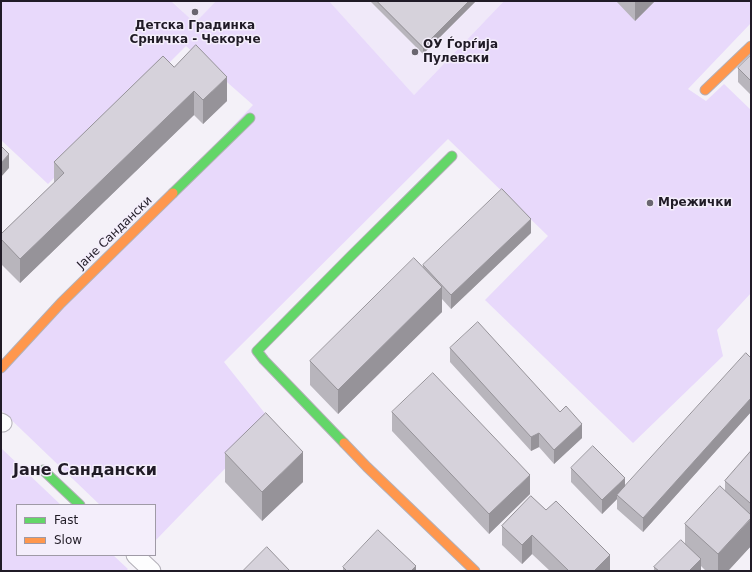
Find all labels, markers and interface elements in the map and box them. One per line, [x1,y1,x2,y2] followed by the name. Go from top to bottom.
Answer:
[190,7,200,17] marker: Детска Градинка Срничка - Чекорче
[129,19,261,47] place label: Детска Градинка Срничка - Чекорче
[423,38,498,66] place label: ОУ Ѓорѓија Пулевски
[410,47,420,57] marker: ОУ Ѓорѓија Пулевски
[75,194,155,272] street label: Јане Сандански
[658,196,732,210] place label: Мрежички
[645,198,655,208] marker: Мрежички
[13,461,157,481] district label: Јане Сандански
[16,504,156,556] legend
[54,513,78,527] text: Fast
[54,533,82,547] text: Slow

